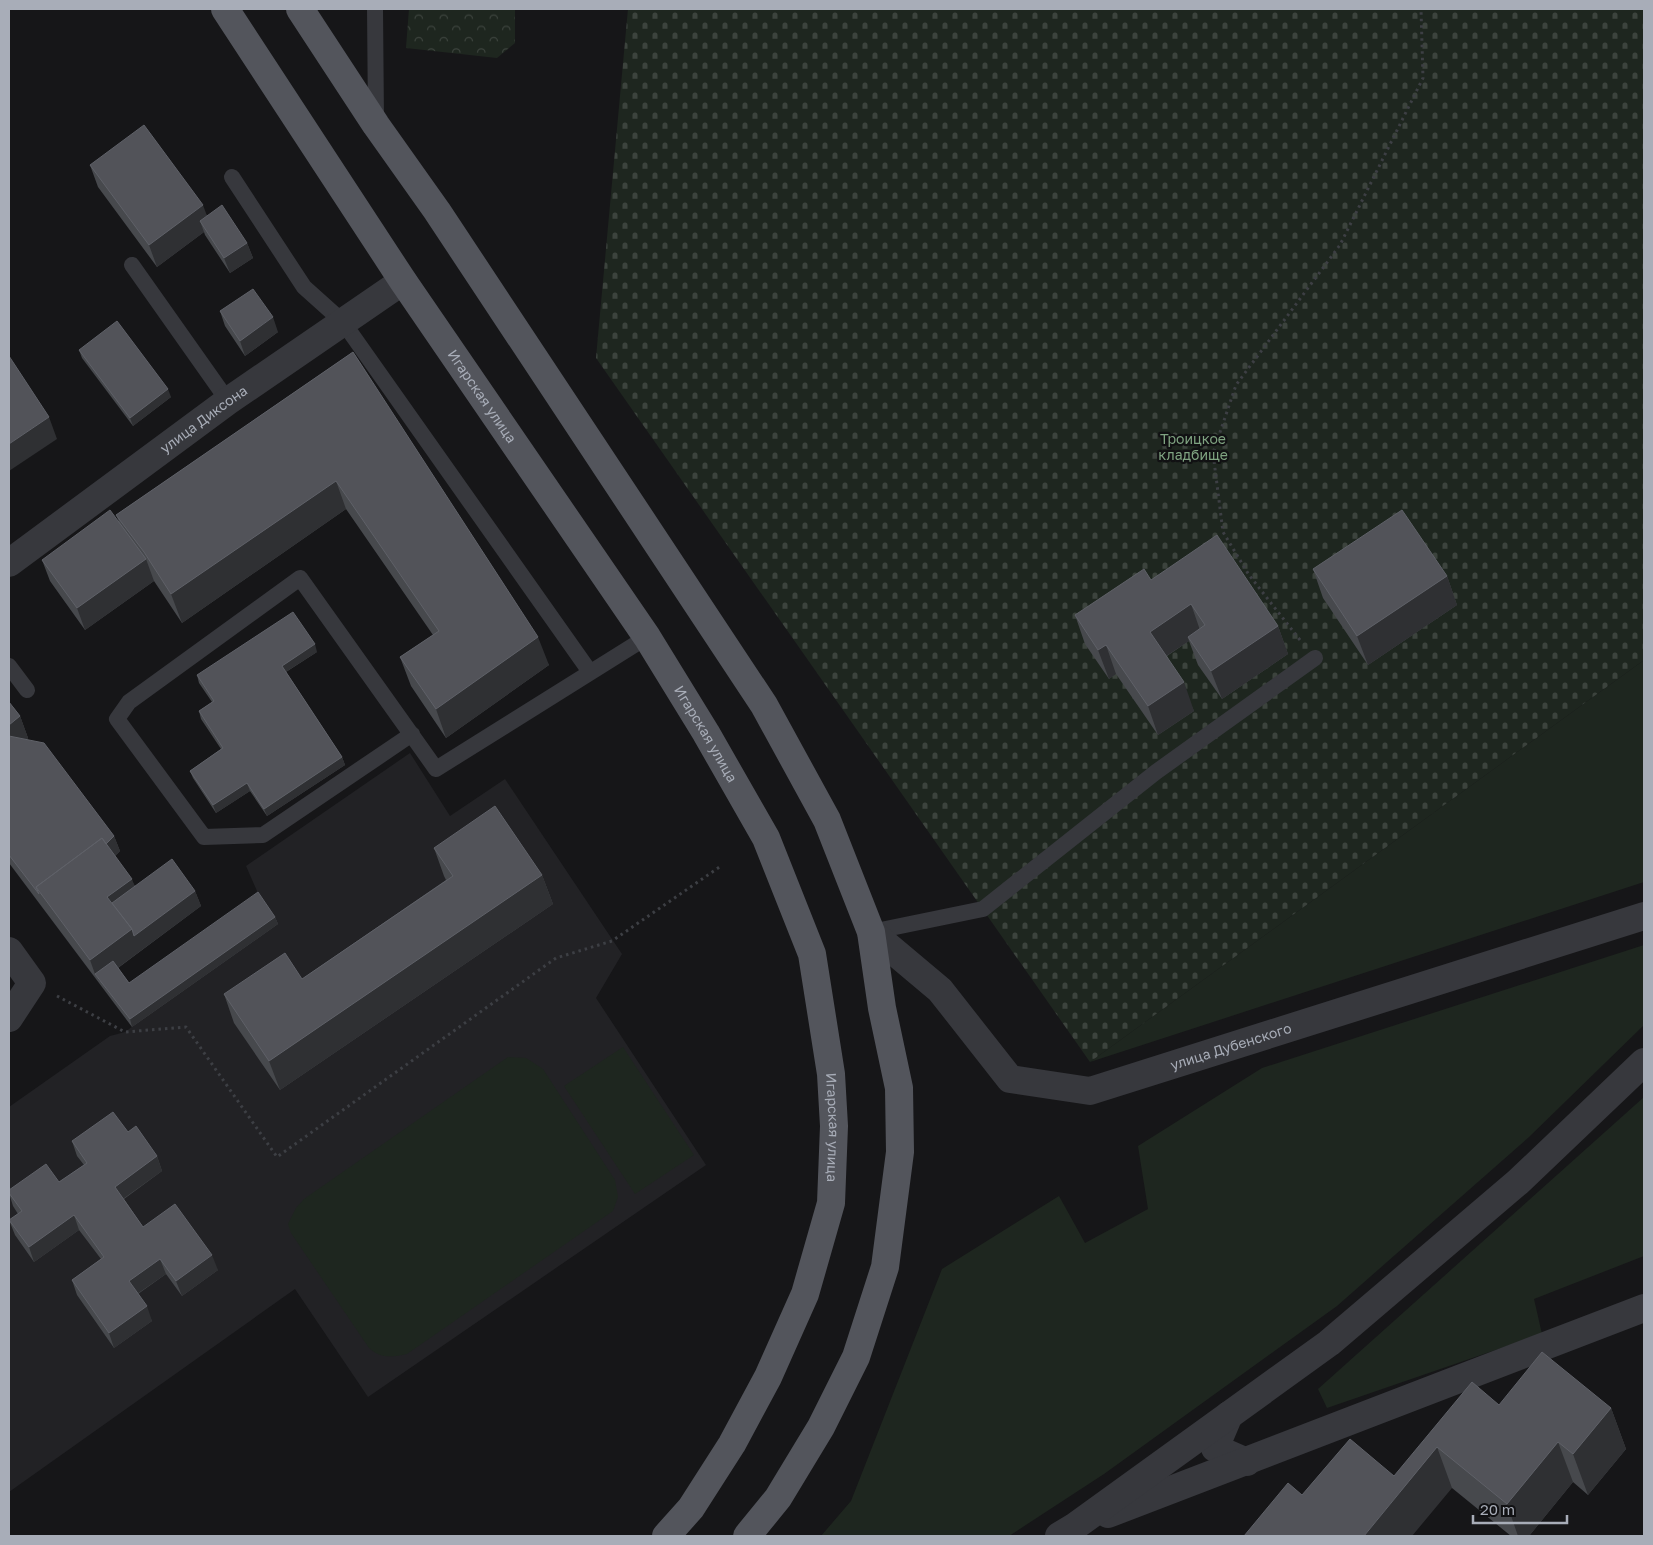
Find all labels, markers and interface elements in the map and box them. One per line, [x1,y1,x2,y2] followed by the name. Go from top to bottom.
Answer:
[445,346,520,446] street label: Игарская улица
[157,381,250,456] street label: улица Диксона
[1158,430,1228,463] park label: Троицкое кладбище
[671,682,741,785] street label: Игарская улица
[1168,1019,1293,1073] street label: улица Дубенского
[823,1072,843,1182] street label: Игарская улица
[1473,1492,1567,1524] scale bar
[1480,1500,1515,1518] text: 20 m

